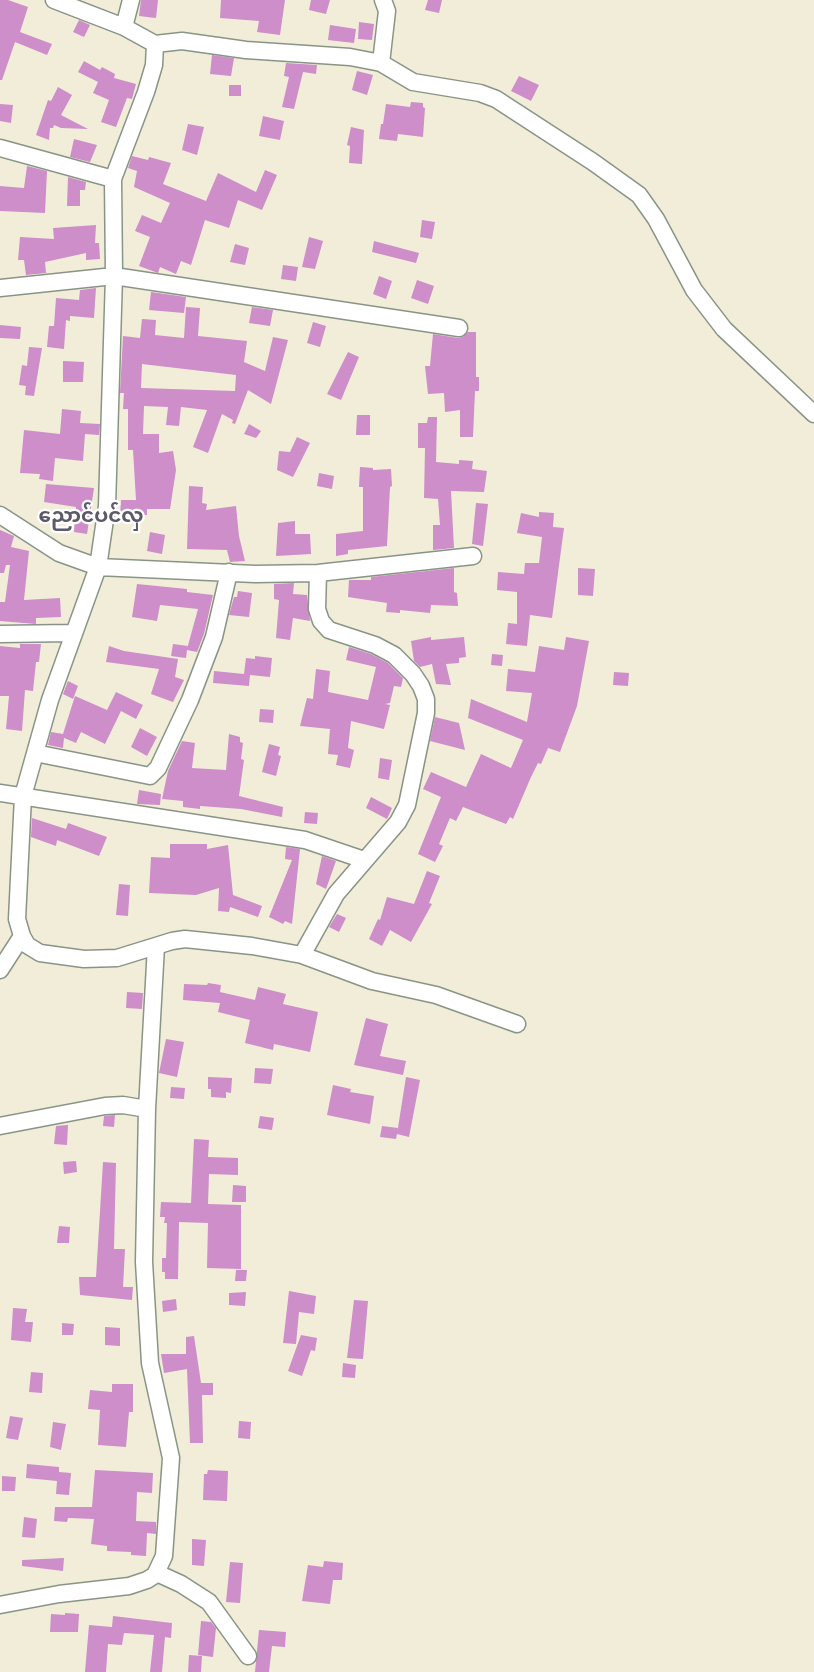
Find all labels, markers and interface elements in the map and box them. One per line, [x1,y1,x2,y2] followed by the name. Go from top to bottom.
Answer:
[38,505,144,529] district label: ညောင်ပင်လှ

